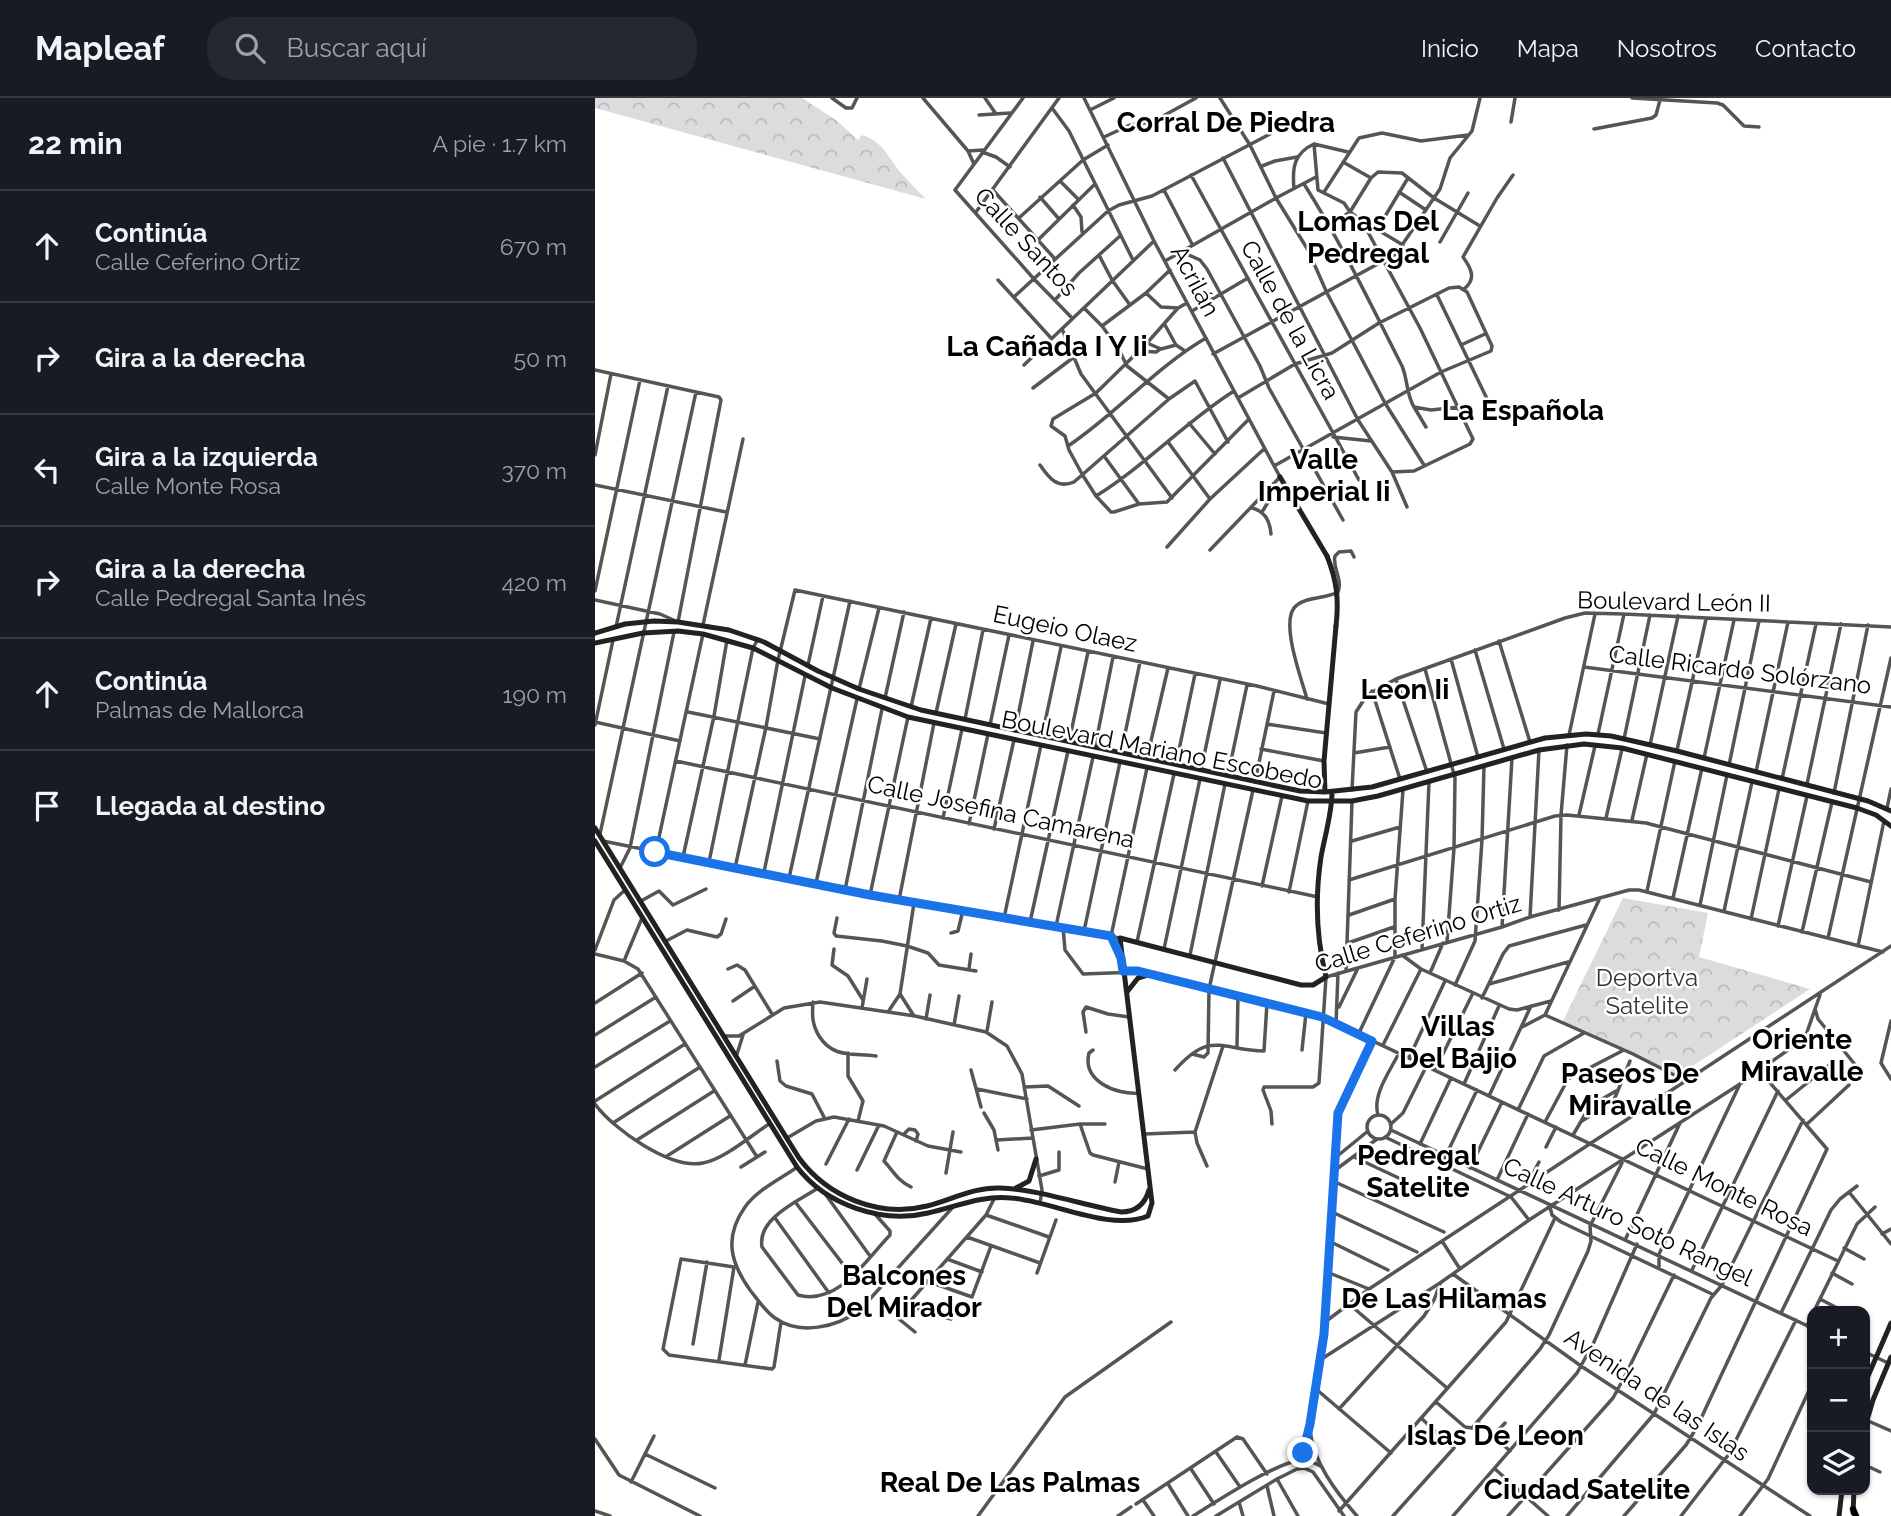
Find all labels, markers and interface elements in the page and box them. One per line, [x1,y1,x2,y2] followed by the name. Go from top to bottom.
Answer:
[207,17,697,80] search box
[35,29,165,68] text: Mapleaf
[231,29,269,67] icon: search
[287,33,427,63] text: Buscar aquí
[1421,34,1479,63] text: Inicio
[1517,34,1579,63] text: Mapa
[1617,34,1717,63] text: Nosotros
[1755,34,1856,63] text: Contacto
[1117,106,1335,139] district label: Corral De Piedra
[28,126,123,161] text: 22 min
[432,130,567,157] text: A pie · 1.7 km
[969,181,1084,302] street label: Calle Santos
[1297,205,1439,270] district label: Lomas Del Pedregal
[95,218,207,248] text: Continúa
[28,227,66,265] icon: ahead
[500,233,567,260] text: 670 m
[1235,235,1346,404] street label: Calle de la Licra
[1165,240,1226,321] street label: Acrilán
[95,248,300,275] text: Calle Ceferino Ortiz
[946,330,1148,363] district label: La Cañada I Y Ii
[28,339,66,377] icon: right
[95,343,305,373] text: Gira a la derecha
[513,345,567,372] text: 50 m
[1442,394,1604,427] district label: La Española
[95,442,318,472] text: Gira a la izquierda
[1258,443,1390,508] district label: Valle Imperial Ii
[28,451,66,489] icon: left
[502,457,567,484] text: 370 m
[95,472,281,499] text: Calle Monte Rosa
[95,554,305,584] text: Gira a la derecha
[28,563,66,601] icon: right
[501,569,567,596] text: 420 m
[95,584,366,611] text: Calle Pedregal Santa Inés
[1577,585,1771,618] street label: Boulevard León II
[990,599,1140,658] street label: Eugeio Olaez
[1607,639,1873,700] street label: Calle Ricardo Solórzano
[95,666,207,696] text: Continúa
[1361,673,1449,706] district label: Leon Ii
[28,675,66,713] icon: ahead
[503,681,567,708] text: 190 m
[95,696,304,723] text: Palmas de Mallorca
[999,704,1325,795] street label: Boulevard Mariano Escobedo
[865,769,1137,854] street label: Calle Josefina Camarena
[28,787,66,825] icon: arrive
[95,791,325,821] text: Llegada al destino
[639,836,670,867] route start
[1311,888,1525,979] street label: Calle Ceferino Ortiz
[1596,963,1698,1020] park label: Deportva Satelite
[1399,1010,1517,1075] district label: Villas Del Bajio
[1740,1023,1864,1088] district label: Oriente Miravalle
[1561,1057,1699,1122] district label: Paseos De Miravalle
[1631,1131,1818,1242] street label: Calle Monte Rosa
[1357,1139,1479,1204] district label: Pedregal Satelite
[1499,1151,1758,1292] street label: Calle Arturo Soto Rangel
[826,1259,982,1324] district label: Balcones Del Mirador
[1341,1282,1547,1315] district label: De Las Hilamas
[1807,1306,1870,1495] map controls
[1807,1306,1870,1369] button: +
[1560,1322,1755,1467] street label: Avenida de las Islas
[1807,1369,1870,1432] button: −
[1406,1419,1584,1452] district label: Islas De Leon
[1807,1432,1870,1495] button: layers
[1287,1437,1318,1468] route end
[880,1466,1140,1499] district label: Real De Las Palmas
[1484,1473,1690,1506] district label: Ciudad Satelite

